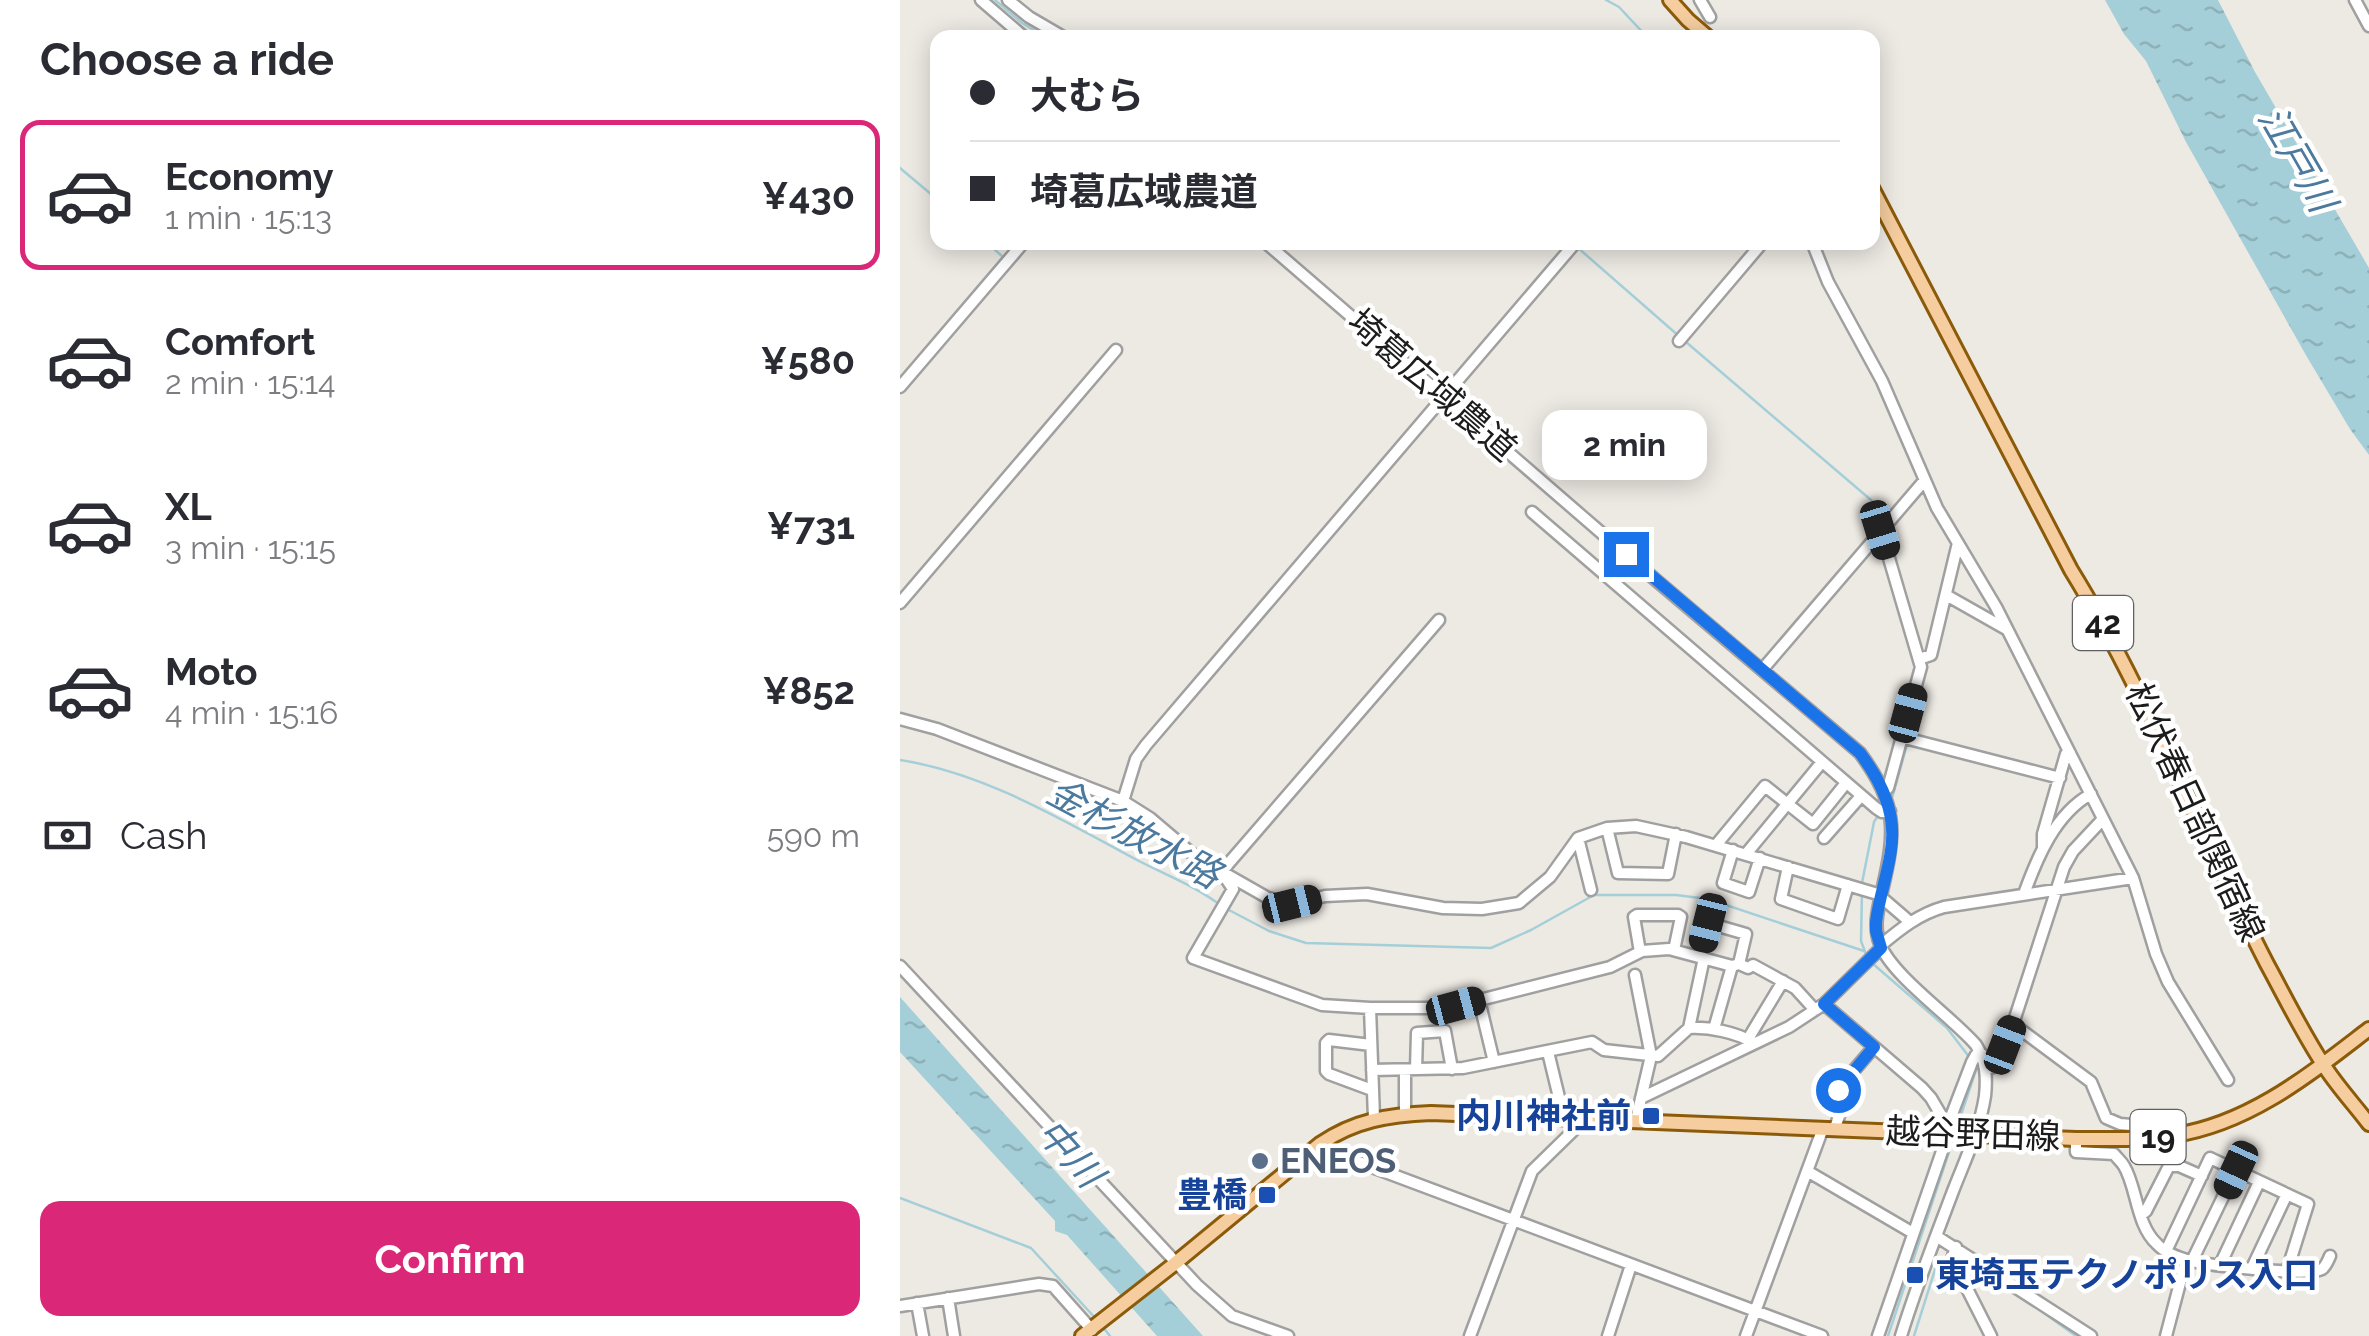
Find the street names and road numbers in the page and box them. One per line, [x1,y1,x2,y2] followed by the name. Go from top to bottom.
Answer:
[1340,300,1525,469] street label: 埼葛広域農道
[2073,596,2133,650] road number: 42
[2118,676,2273,947] street label: 松伏春日部関宿線
[1885,1110,2061,1157] street label: 越谷野田線
[2130,1110,2186,1164] road number: 19

